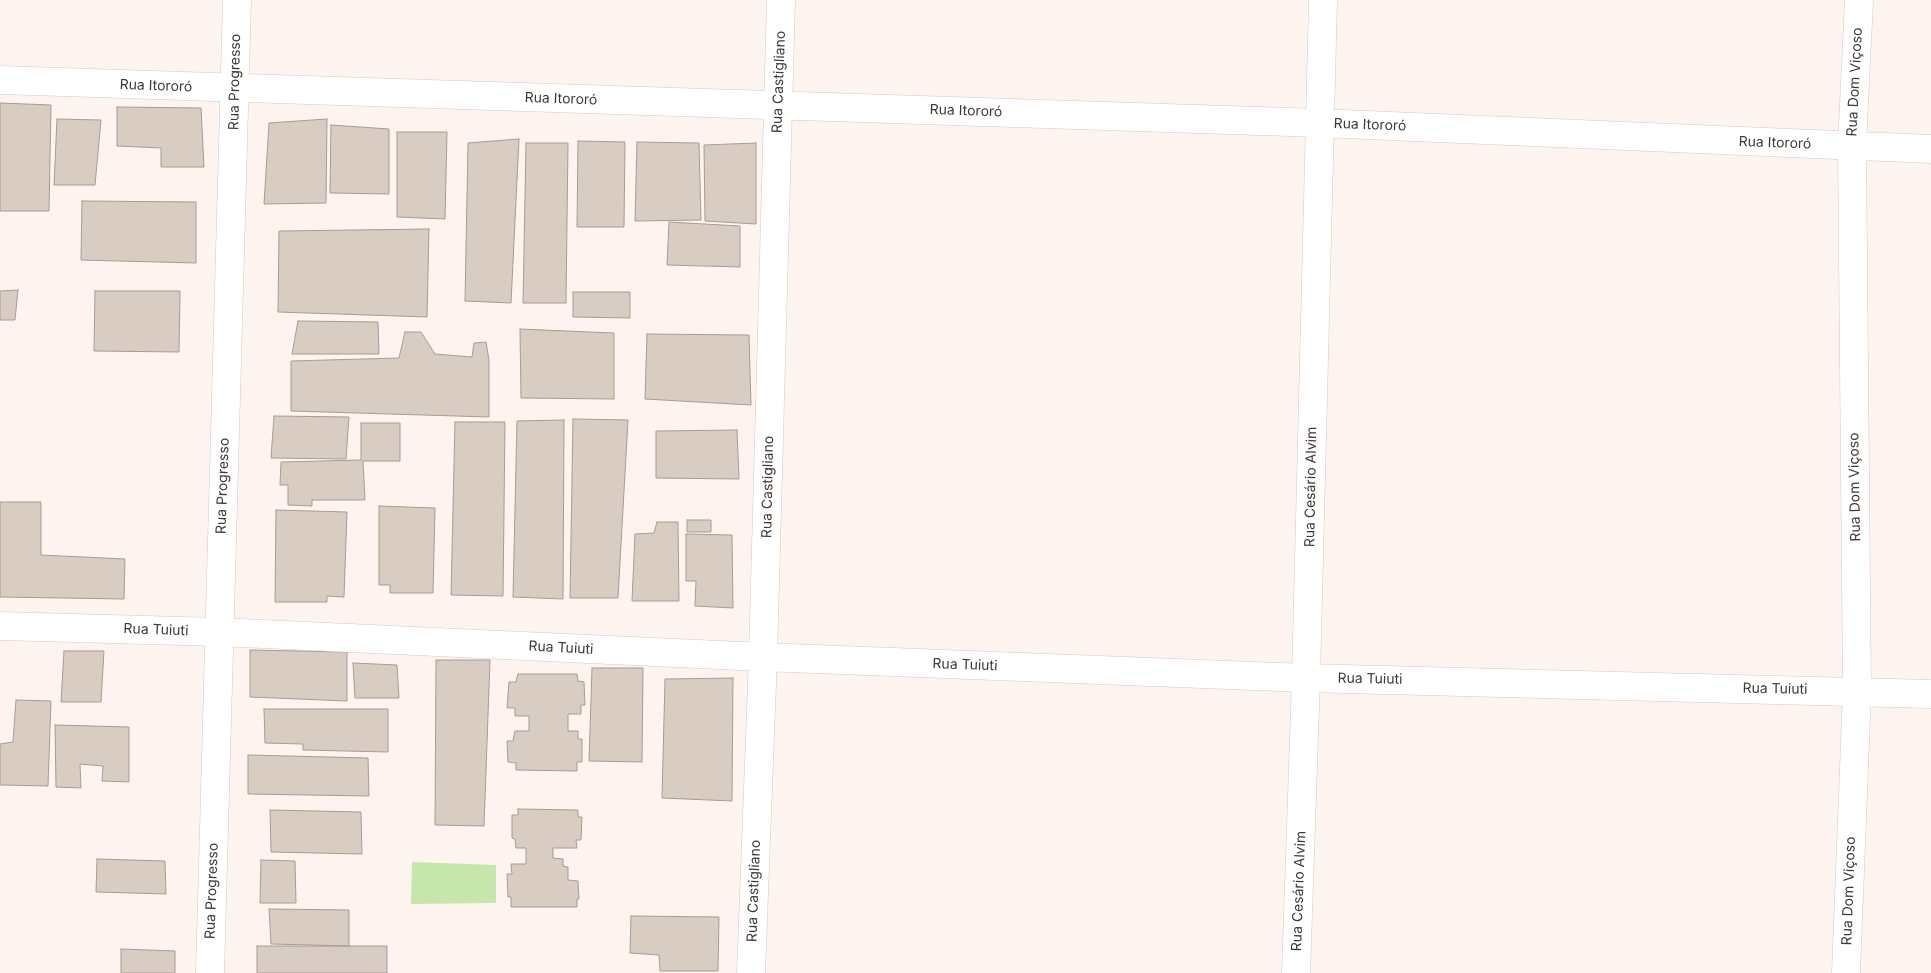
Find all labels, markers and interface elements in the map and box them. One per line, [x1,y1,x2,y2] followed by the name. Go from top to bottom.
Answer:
[1844,27,1866,137] street label: Rua Dom Viçoso
[769,31,789,133] street label: Rua Castigliano
[226,34,244,130] street label: Rua Progresso
[119,76,193,96] street label: Rua Itororó
[524,89,598,109] street label: Rua Itororó
[929,101,1003,121] street label: Rua Itororó
[1333,115,1407,135] street label: Rua Itororó
[1738,133,1812,153] street label: Rua Itororó
[1302,427,1320,547] street label: Rua Cesário Alvim
[1846,432,1864,542] street label: Rua Dom Viçoso
[759,436,777,538] street label: Rua Castigliano
[213,438,233,534] street label: Rua Progresso
[123,620,189,640] street label: Rua Tuiuti
[528,638,594,658] street label: Rua Tuiuti
[932,655,998,675] street label: Rua Tuiuti
[1337,670,1403,688] street label: Rua Tuiuti
[1742,680,1808,698] street label: Rua Tuiuti
[1289,830,1309,952] street label: Rua Cesário Alvim
[1839,836,1859,946] street label: Rua Dom Viçoso
[744,840,764,942] street label: Rua Castigliano
[202,843,222,939] street label: Rua Progresso

